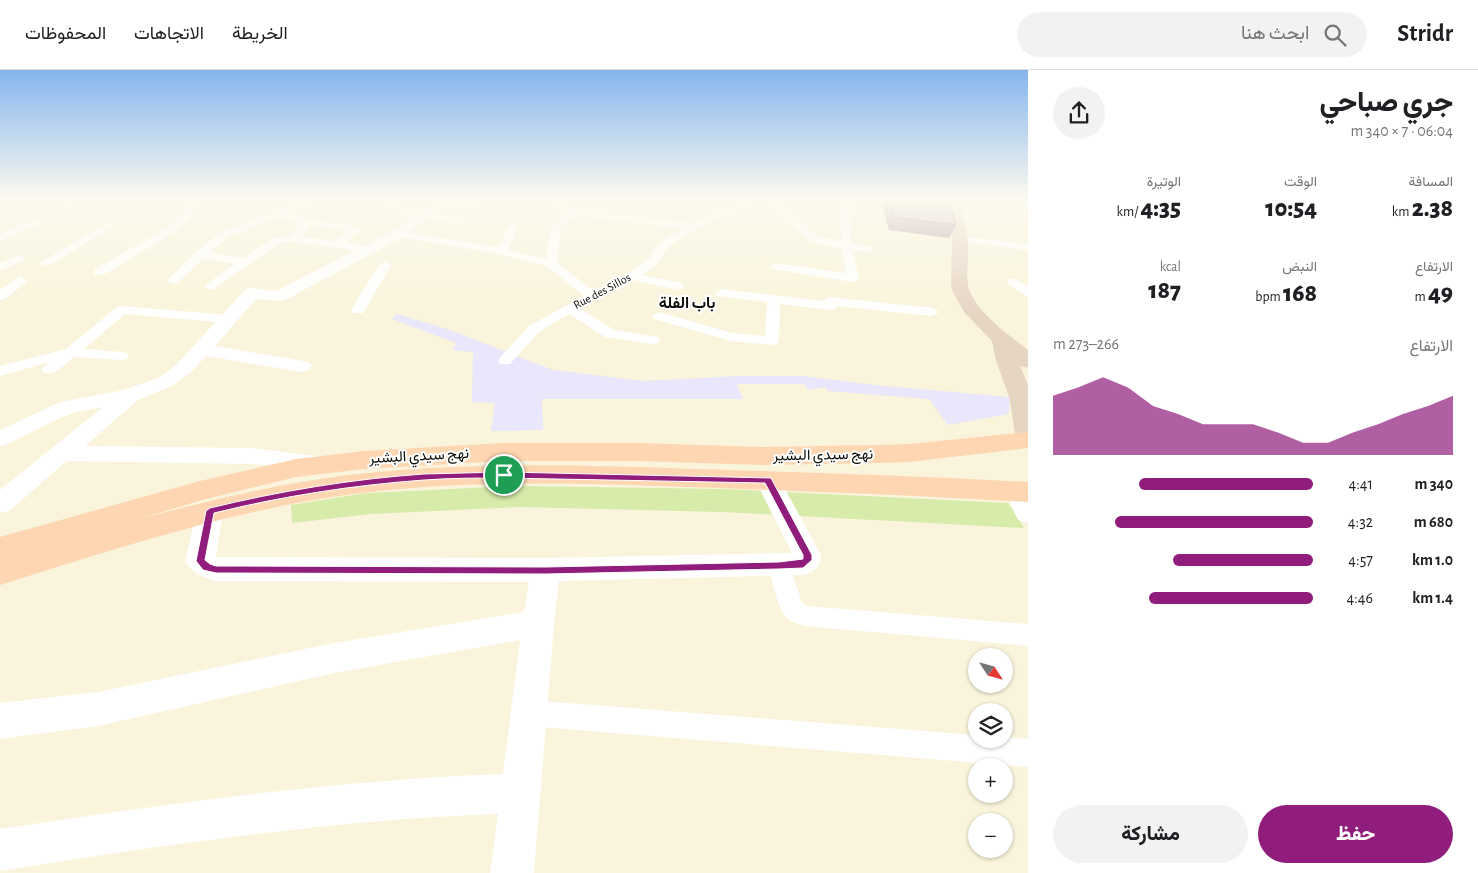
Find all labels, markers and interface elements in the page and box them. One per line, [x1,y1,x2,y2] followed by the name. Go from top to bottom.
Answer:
[1017,12,1367,57] search box
[1321,21,1349,49] icon: search
[1397,22,1453,46] text: Stridr
[1241,24,1309,43] text: ابحث هنا
[25,25,106,43] text: المحفوظات
[134,25,204,43] text: الاتجاهات
[232,25,288,43] text: الخريطة
[1053,87,1105,139] button: share
[1319,89,1453,117] text: جري صباحي
[1350,123,1453,139] text: 06:04 · 7 × 340 m
[1147,175,1181,189] text: الوتيرة
[1284,175,1317,189] text: الوقت
[1409,175,1453,189] text: المسافة
[1140,196,1181,221] text: 4:35
[1265,196,1317,221] text: 10:54
[1412,196,1453,221] text: 2.38
[1117,205,1140,219] text: /km
[1392,205,1412,219] text: km
[1160,260,1181,274] text: kcal
[1282,260,1317,274] text: النبض
[1415,260,1453,274] text: الارتفاع
[571,271,633,311] street label: Rue des Sillos
[1148,278,1181,303] text: 187
[1283,281,1317,306] text: 168
[1428,281,1453,306] text: 49
[1255,290,1283,304] text: bpm
[1414,290,1428,304] text: m
[659,295,715,312] district label: باب الفلة
[1053,336,1119,352] text: 266–273 m
[1410,338,1453,354] text: الارتفاع
[368,446,470,471] street label: نهج سيدي البشير
[772,447,873,468] street label: نهج سيدي البشير
[483,454,525,496] pin
[490,461,518,489] icon: arrive
[1348,476,1373,492] text: 4:41
[1414,476,1453,492] text: 340 m
[1348,514,1373,530] text: 4:32
[1414,514,1453,530] text: 680 m
[1348,552,1373,568] text: 4:57
[1412,552,1453,568] text: 1.0 km
[1346,590,1373,606] text: 4:46
[1412,590,1453,606] text: 1.4 km
[968,648,1012,692] north arrow
[968,648,1013,858] map controls
[968,703,1013,748] button: layers
[968,758,1013,803] button: +
[1053,805,1248,863] button: مشاركة
[1258,805,1453,863] button: حفظ
[968,813,1013,858] button: −

